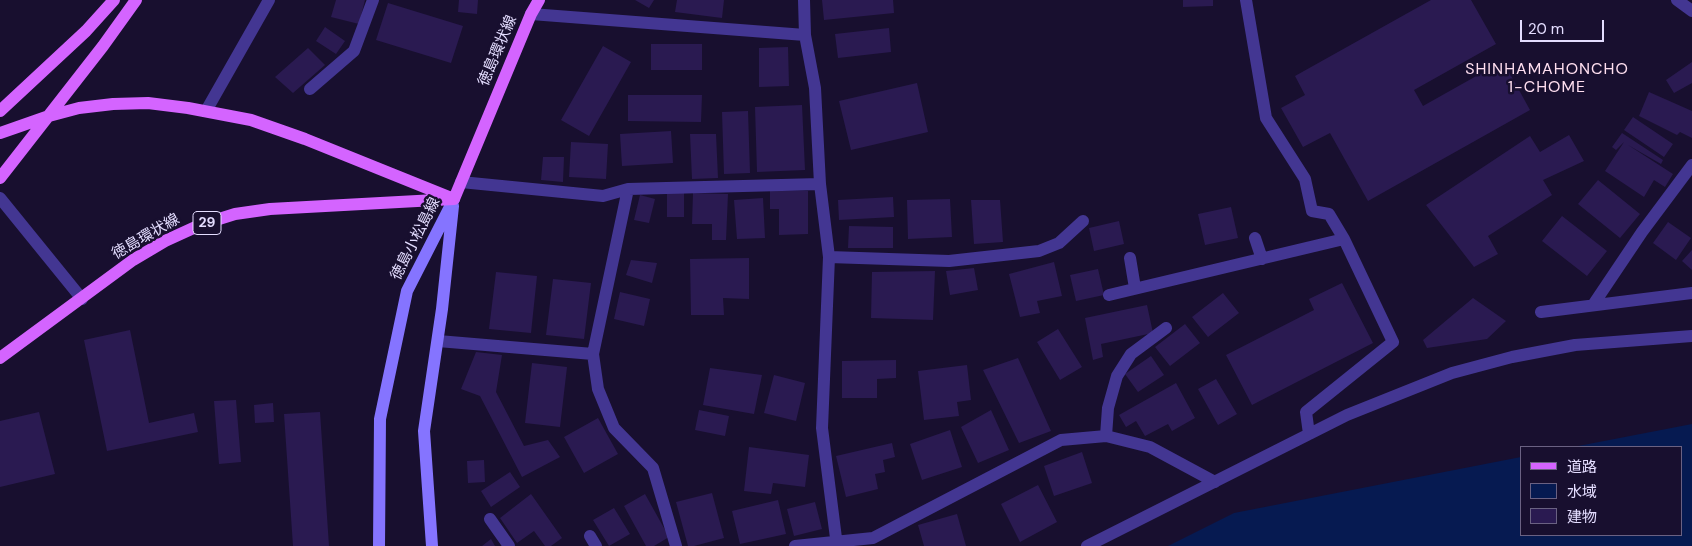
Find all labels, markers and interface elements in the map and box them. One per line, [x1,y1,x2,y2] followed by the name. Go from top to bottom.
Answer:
[1522,10,1606,42] scale bar
[475,13,521,89] street label: 徳島環状線
[1528,19,1564,39] text: 20 m
[1463,60,1631,98] district label: SHINHAMAHONCHO 1-CHOME
[388,195,444,283] street label: 徳島小松島線
[109,210,183,264] street label: 徳島環状線
[193,212,221,234] road number: 29
[1520,446,1682,536] legend
[1567,457,1597,477] text: 道路
[1567,482,1597,502] text: 水域
[1567,507,1597,527] text: 建物

